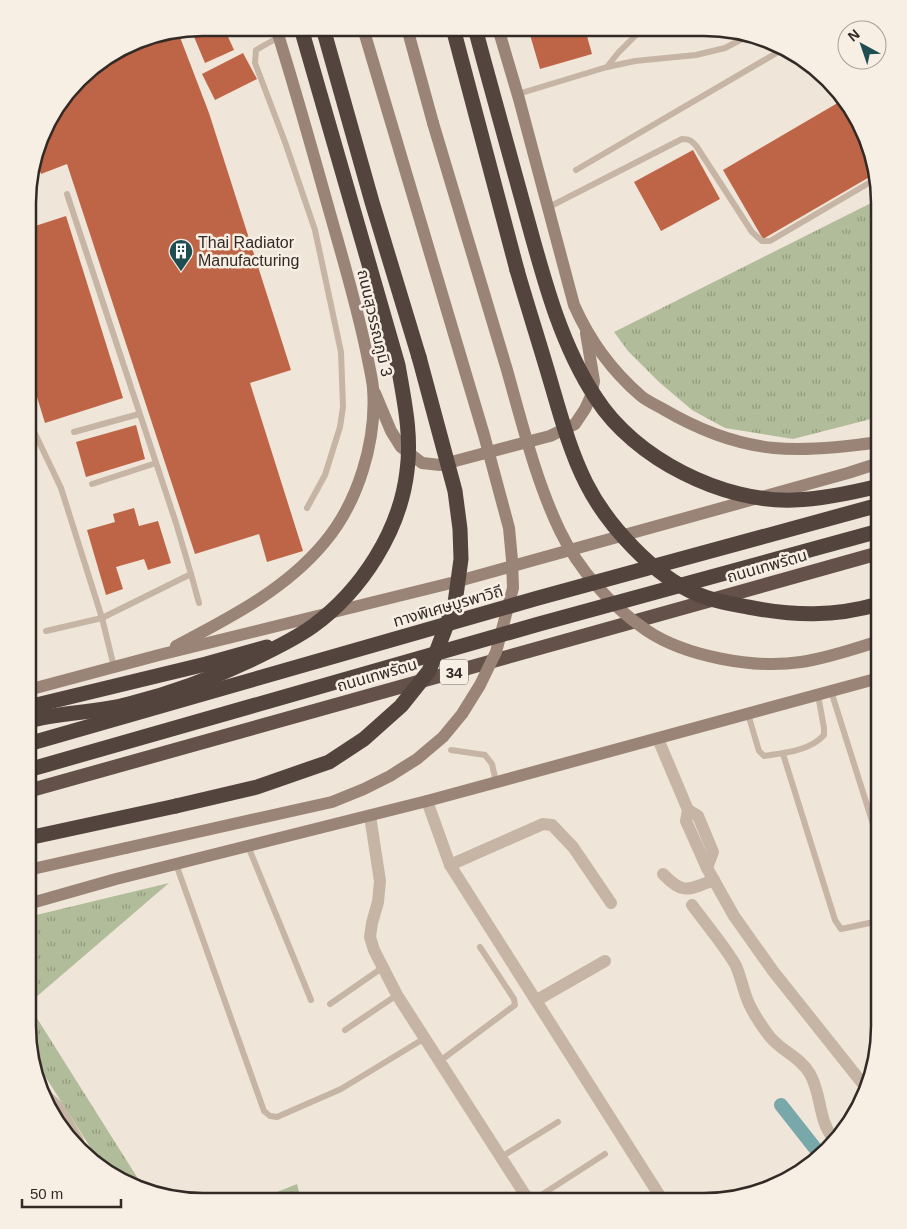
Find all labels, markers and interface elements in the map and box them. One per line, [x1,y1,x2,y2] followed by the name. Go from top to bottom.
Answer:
[837,20,887,70] north arrow
[845,26,863,44] text: N
[198,234,299,269] place label: Thai Radiator Manufacturing
[168,238,194,272] building icon: Thai Radiator Manufacturing
[353,268,396,378] street label: ถนนสุวรรณภูมิ 3
[725,546,809,586] street label: ถนนเทพรัตน
[391,582,505,631] street label: ทางพิเศษบูรพาวิถี
[335,655,419,695] street label: ถนนเทพรัตน
[440,660,468,684] road number: 34
[22,1176,121,1208] scale bar
[30,1185,63,1202] text: 50 m

